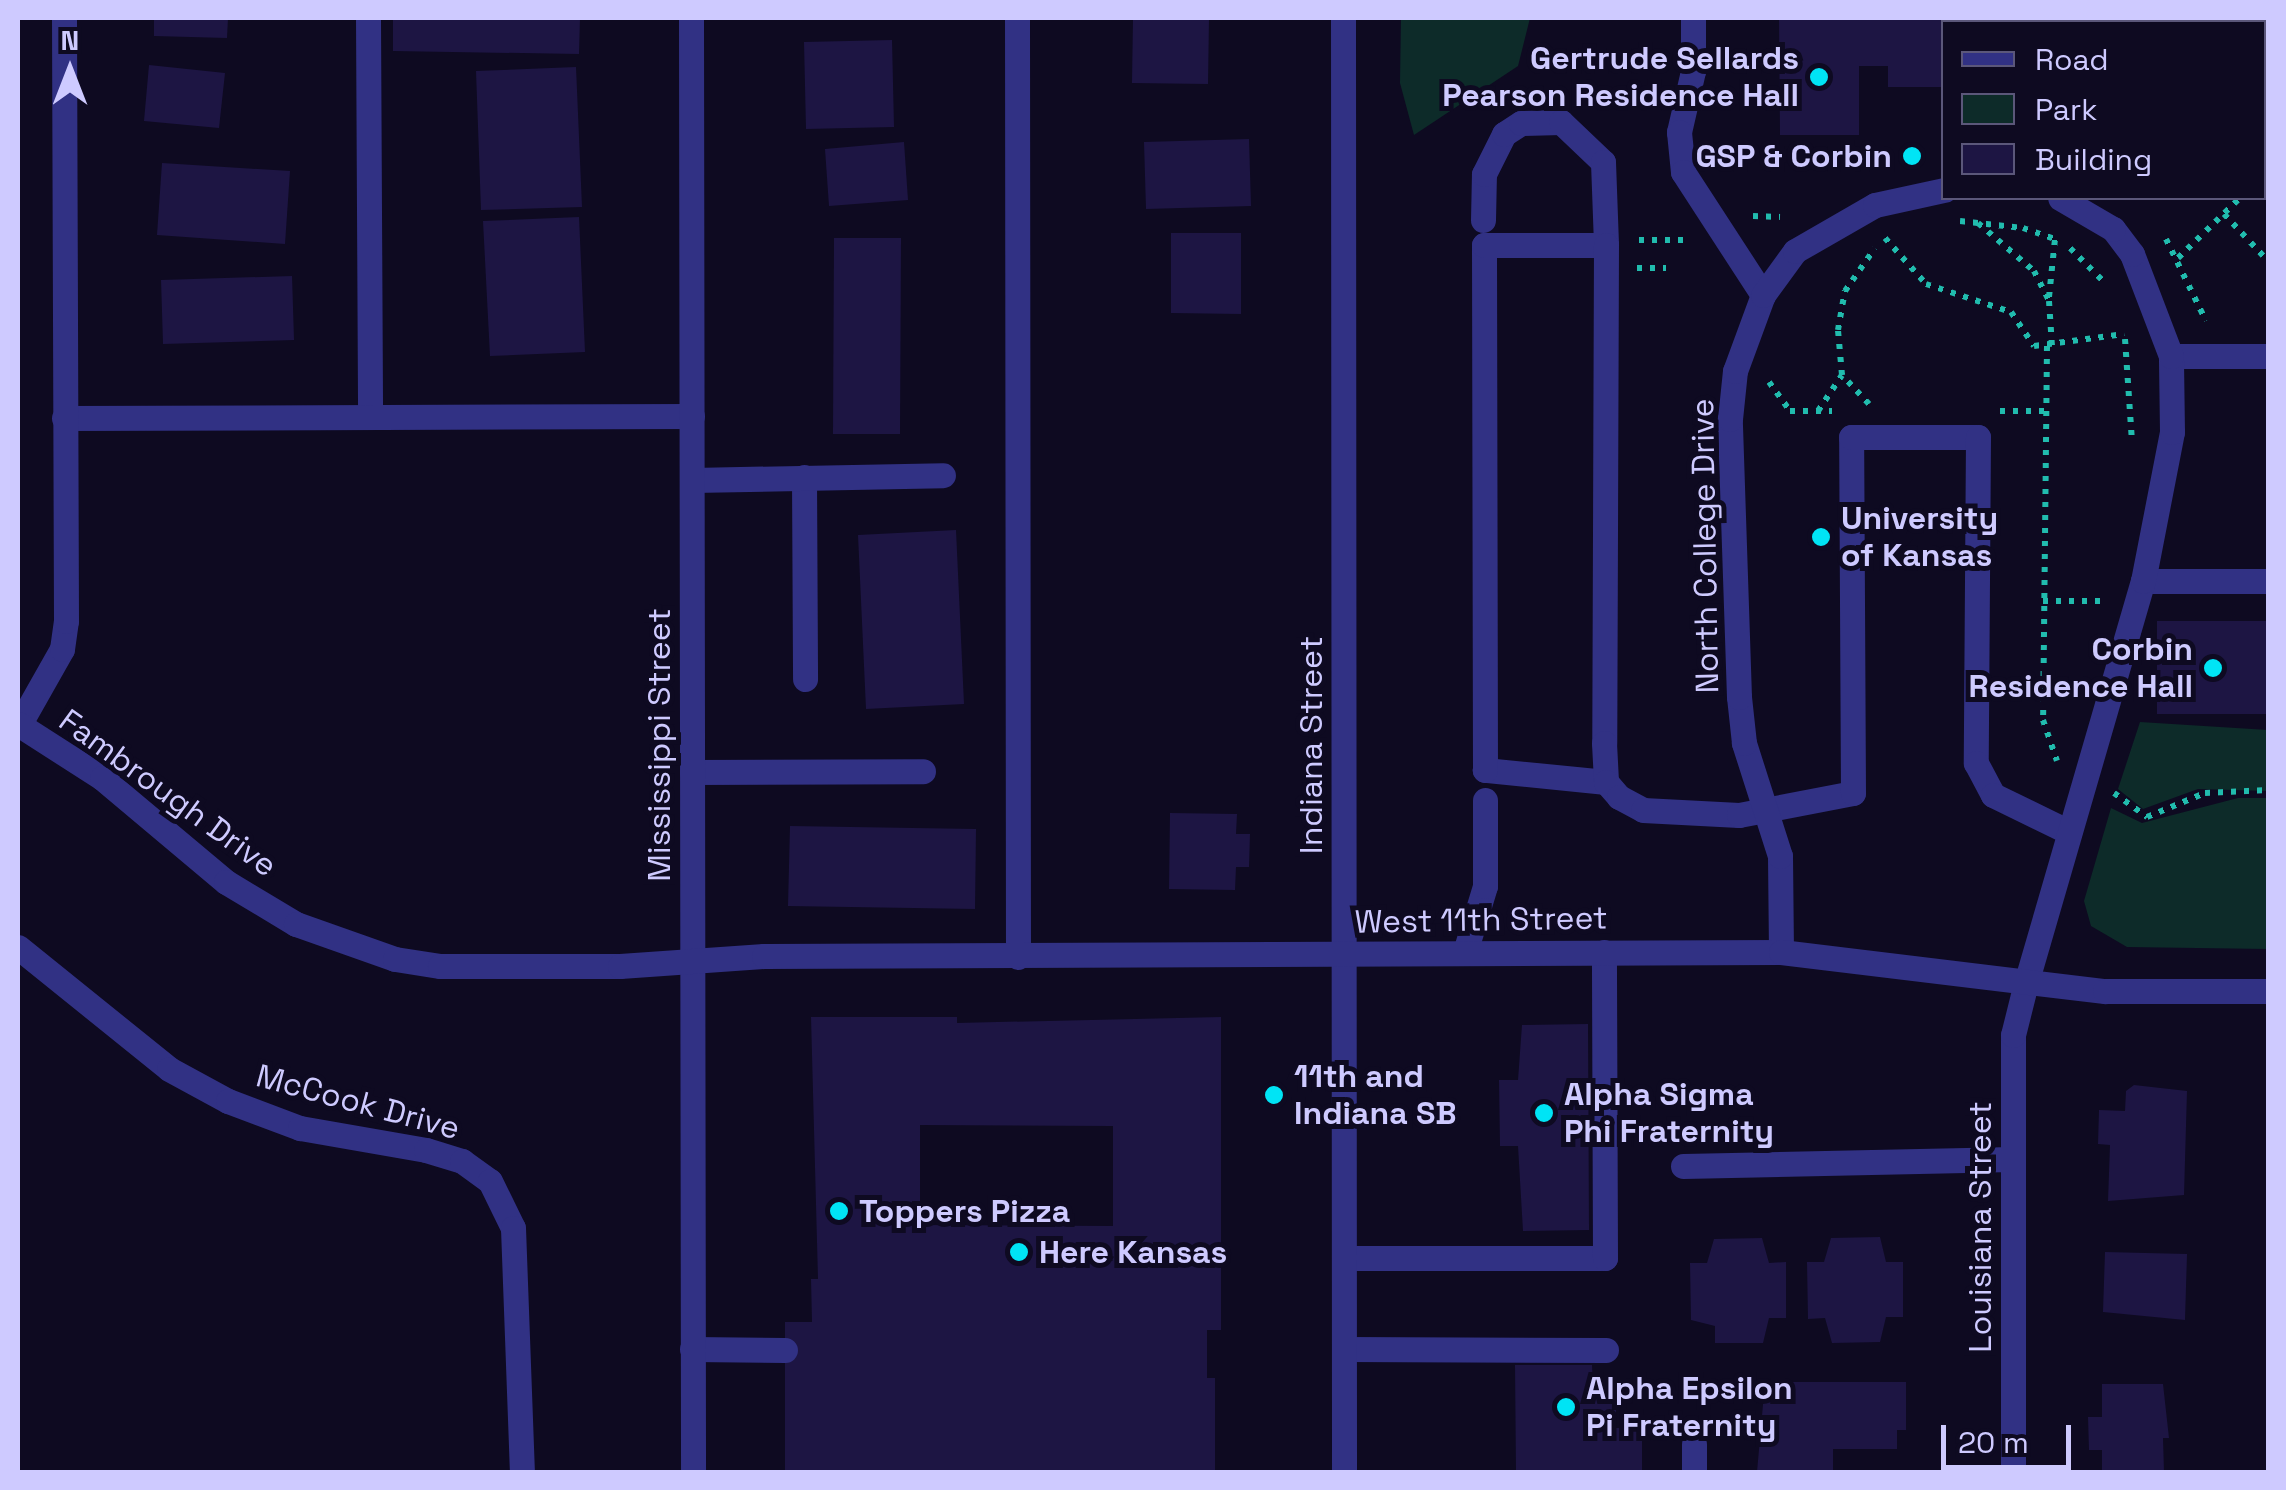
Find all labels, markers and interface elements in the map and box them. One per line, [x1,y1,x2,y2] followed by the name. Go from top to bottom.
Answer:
[20,20,120,120] north arrow
[1941,20,2266,200] legend
[61,22,79,58] text: N
[1442,40,1799,115] place label: Gertrude Sellards Pearson Residence Hall
[2035,40,2109,79] text: Road
[1808,66,1830,88] marker: Gertrude Sellards Pearson Residence Hall
[2035,90,2097,129] text: Park
[1695,137,1892,175] place label: GSP & Corbin
[2035,140,2152,179] text: Building
[1901,145,1923,167] marker: GSP & Corbin
[1683,398,1727,694] street label: North College Drive
[1841,500,1998,575] place label: University of Kansas
[1810,526,1832,548] marker: University of Kansas
[640,608,678,882] street label: Mississippi Street
[1969,631,2193,706] place label: Corbin Residence Hall
[1292,636,1330,854] street label: Indiana Street
[2202,657,2224,679] marker: Corbin Residence Hall
[52,701,284,885] street label: Fambrough Drive
[1354,899,1608,941] street label: West 11th Street
[252,1056,464,1148] street label: McCook Drive
[1294,1058,1456,1133] place label: 11th and Indiana SB
[1564,1076,1774,1151] place label: Alpha Sigma Phi Fraternity
[1263,1084,1285,1106] marker: 11th and Indiana SB
[1961,1101,1999,1353] street label: Louisiana Street
[1533,1102,1555,1124] marker: Alpha Sigma Phi Fraternity
[859,1192,1070,1230] place label: Toppers Pizza
[828,1200,850,1222] marker: Toppers Pizza
[1039,1233,1227,1271] place label: Here Kansas
[1008,1241,1030,1263] marker: Here Kansas
[1586,1370,1793,1445] place label: Alpha Epsilon Pi Fraternity
[1555,1396,1577,1418] marker: Alpha Epsilon Pi Fraternity
[1946,1405,2076,1467] scale bar
[1958,1423,2029,1462] text: 20 m

